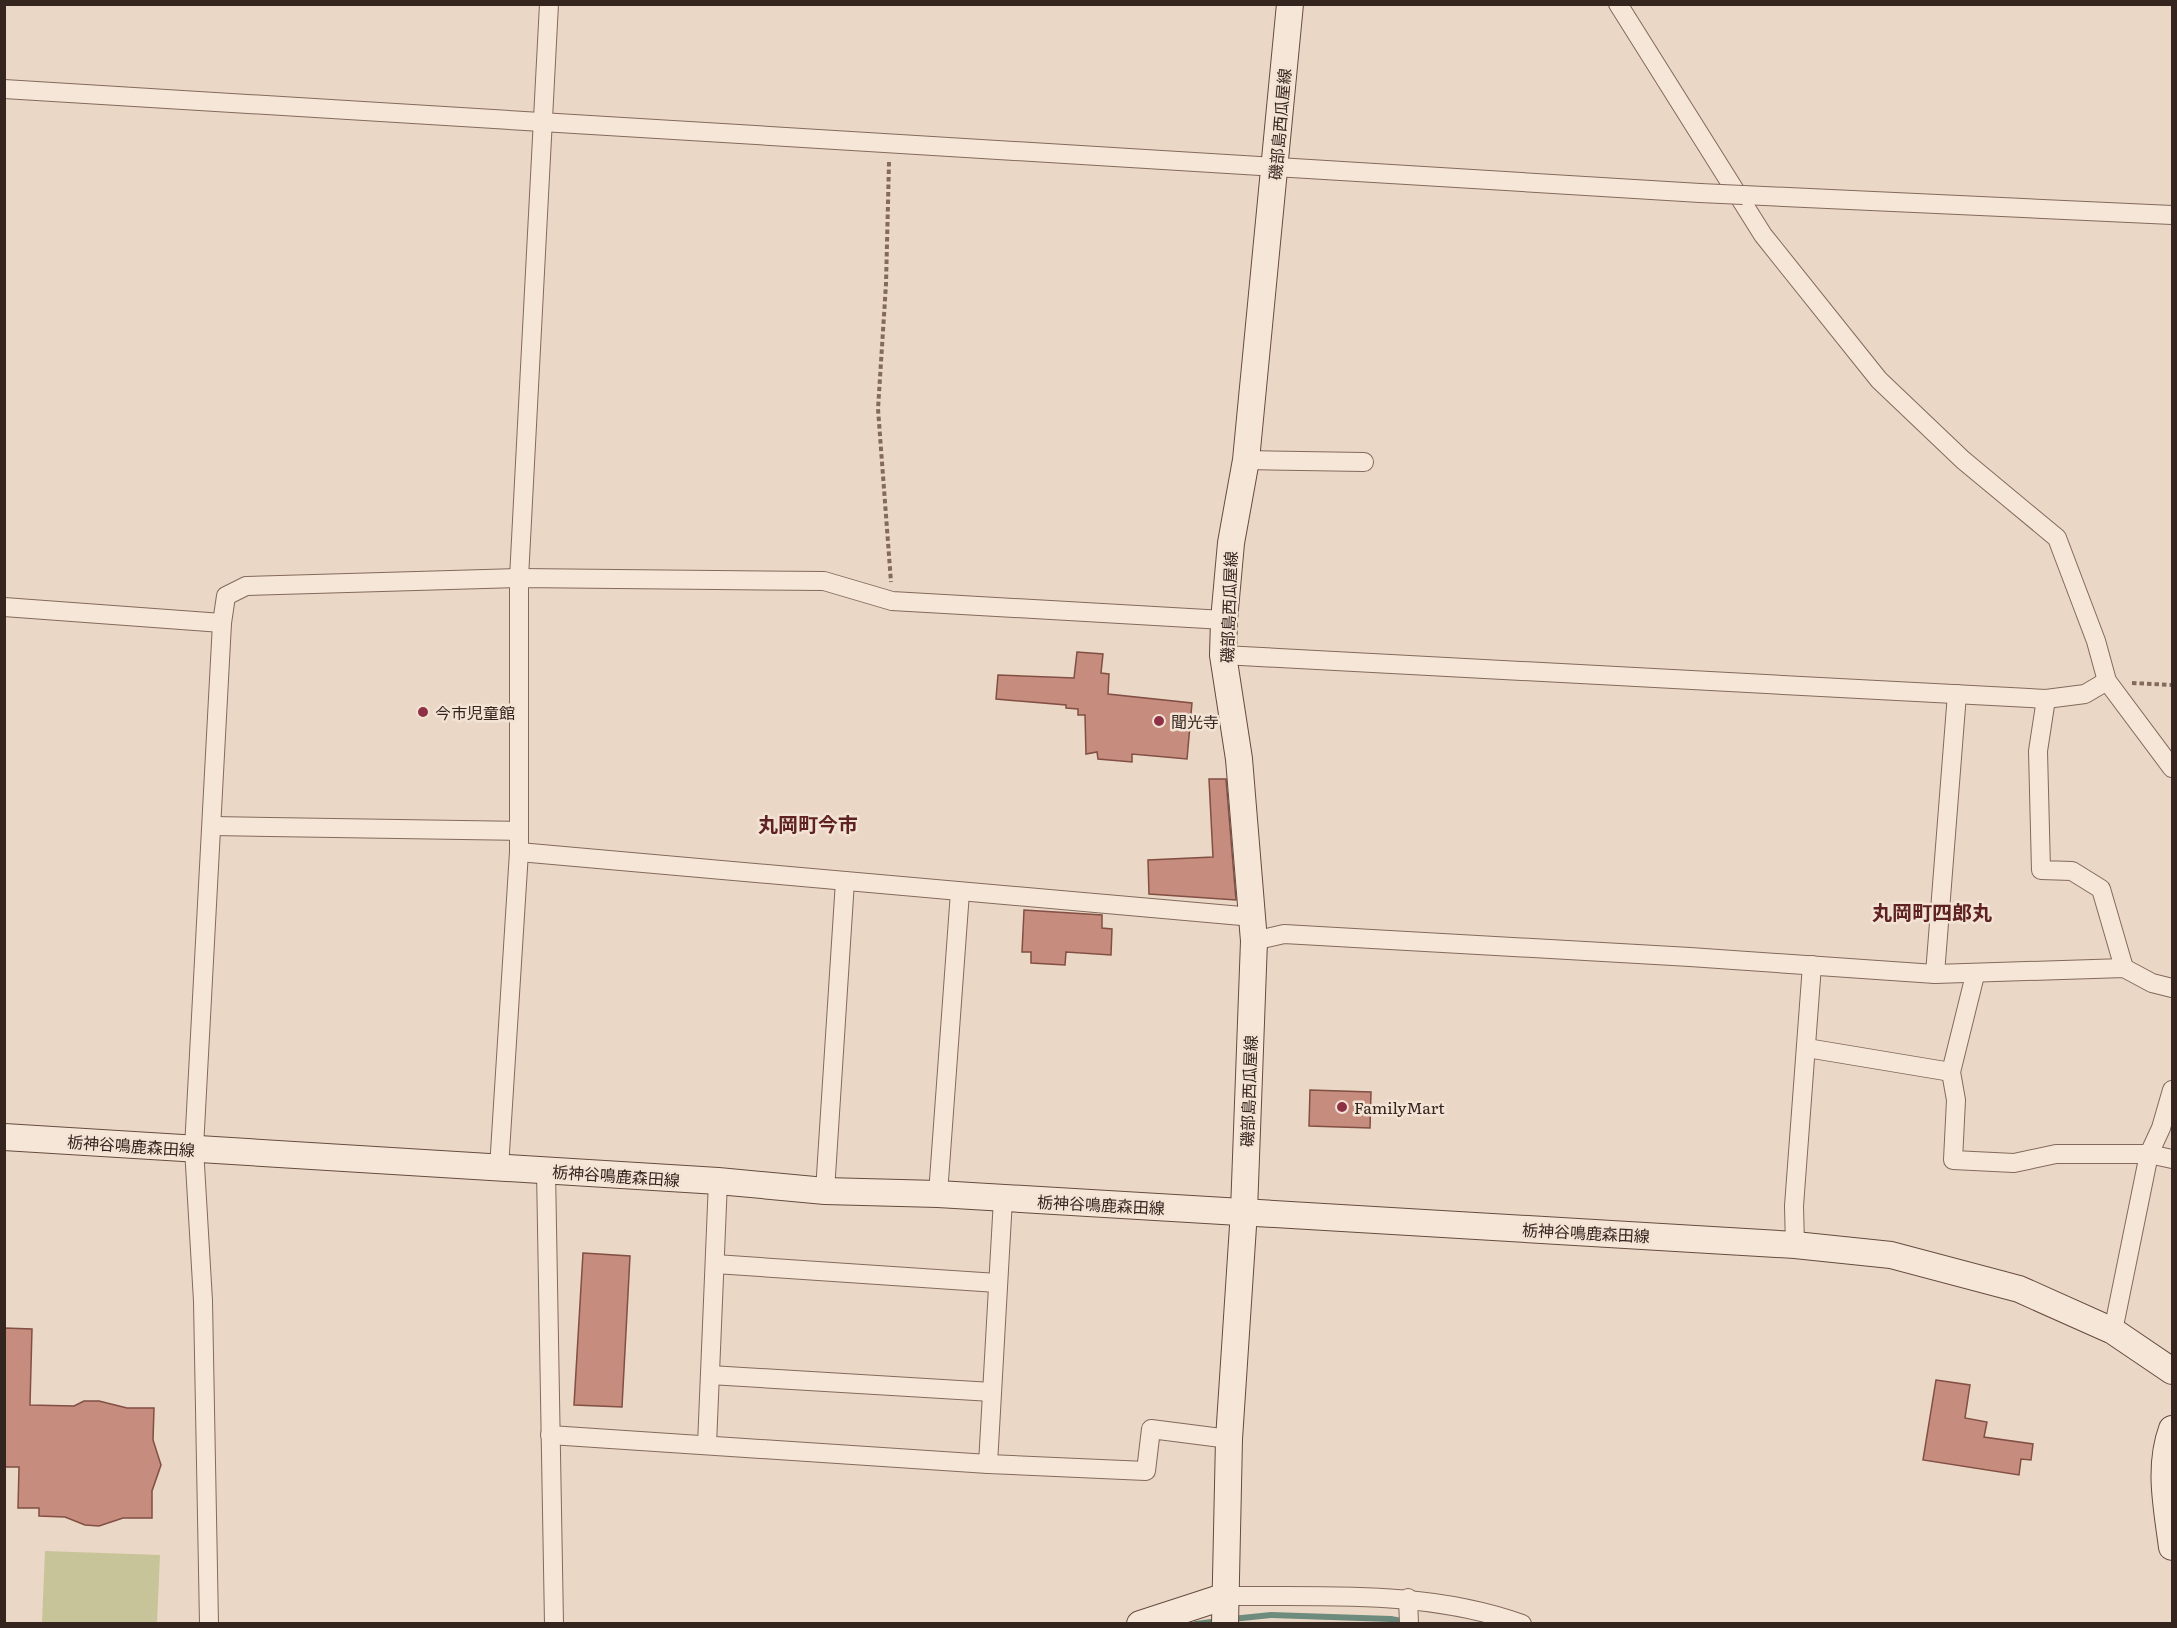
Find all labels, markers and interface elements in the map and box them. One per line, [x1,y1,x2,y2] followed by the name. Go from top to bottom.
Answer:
[1262,67,1296,181] street label: 磯部島西瓜屋線
[1214,551,1242,663] street label: 磯部島西瓜屋線
[435,700,515,724] place label: 今市児童館
[416,705,430,719] marker: 今市児童館
[1171,709,1219,733] place label: 聞光寺
[1152,714,1166,728] marker: 聞光寺
[758,808,858,838] district label: 丸岡町今市
[1872,896,1992,926] district label: 丸岡町四郎丸
[1234,1035,1262,1147] street label: 磯部島西瓜屋線
[1354,1095,1445,1119] place label: FamilyMart
[1335,1100,1349,1114] marker: FamilyMart
[66,1129,196,1161] street label: 栃神谷鳴鹿森田線
[551,1159,681,1191] street label: 栃神谷鳴鹿森田線
[1036,1189,1166,1219] street label: 栃神谷鳴鹿森田線
[1521,1217,1651,1247] street label: 栃神谷鳴鹿森田線

